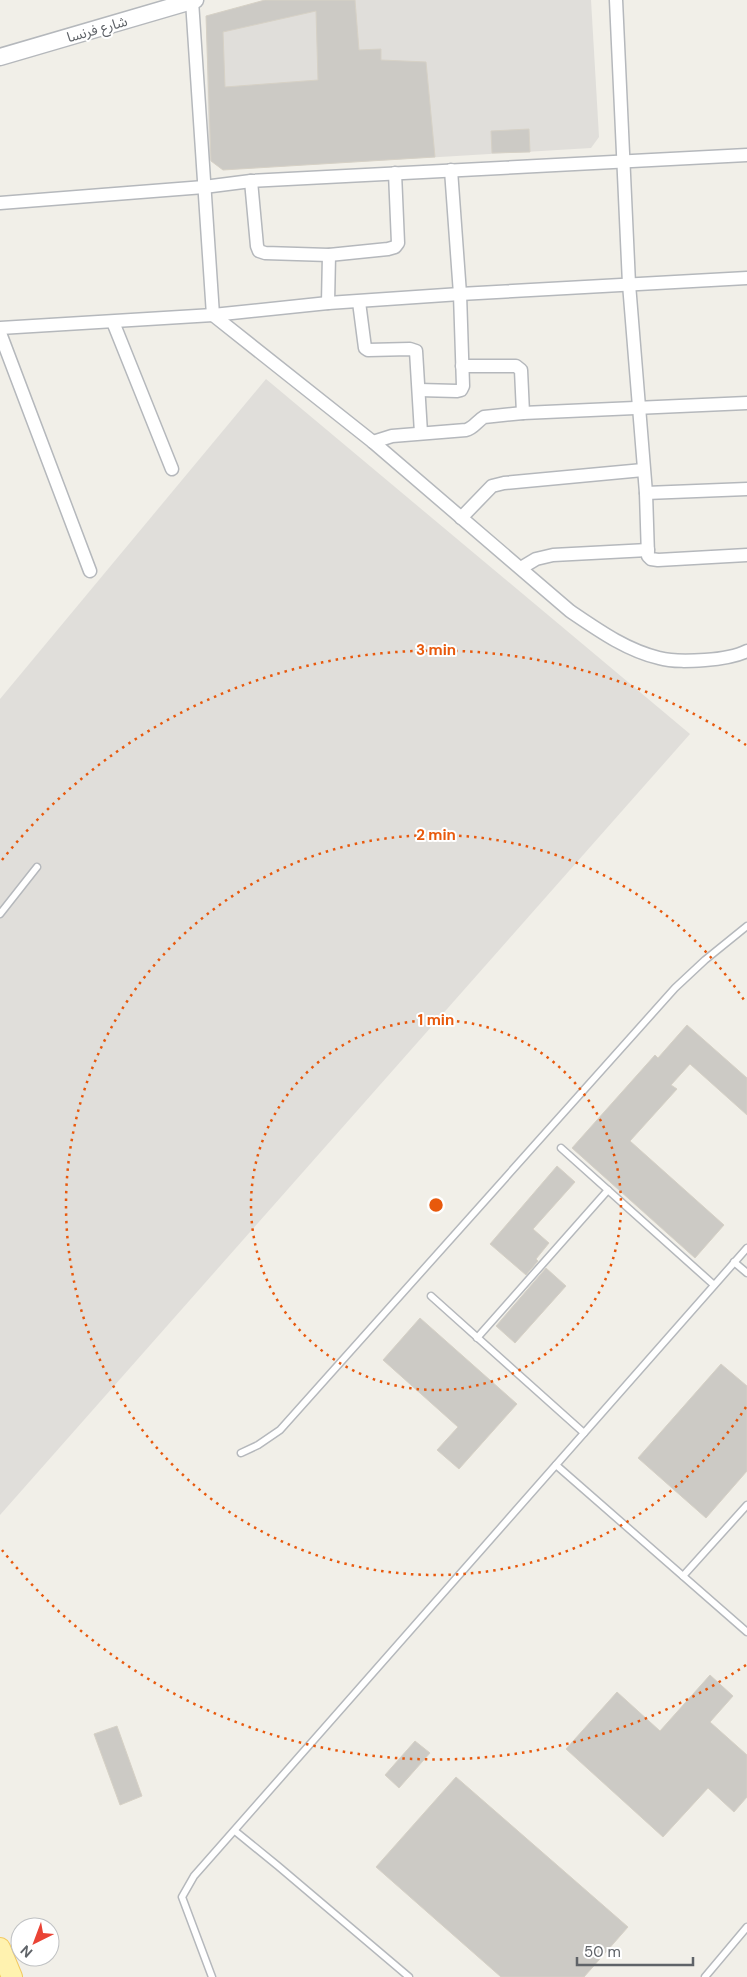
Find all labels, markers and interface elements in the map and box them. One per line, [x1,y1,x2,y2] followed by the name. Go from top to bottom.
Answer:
[65,12,130,48] street label: شارع فرنسا
[416,640,456,660] text: 3 min
[416,825,456,845] text: 2 min
[418,1010,454,1030] text: 1 min
[427,1196,445,1214] centre of rings
[10,1917,60,1967] north arrow
[577,1934,693,1966] scale bar
[16,1942,36,1962] text: N
[584,1942,621,1962] text: 50 m

